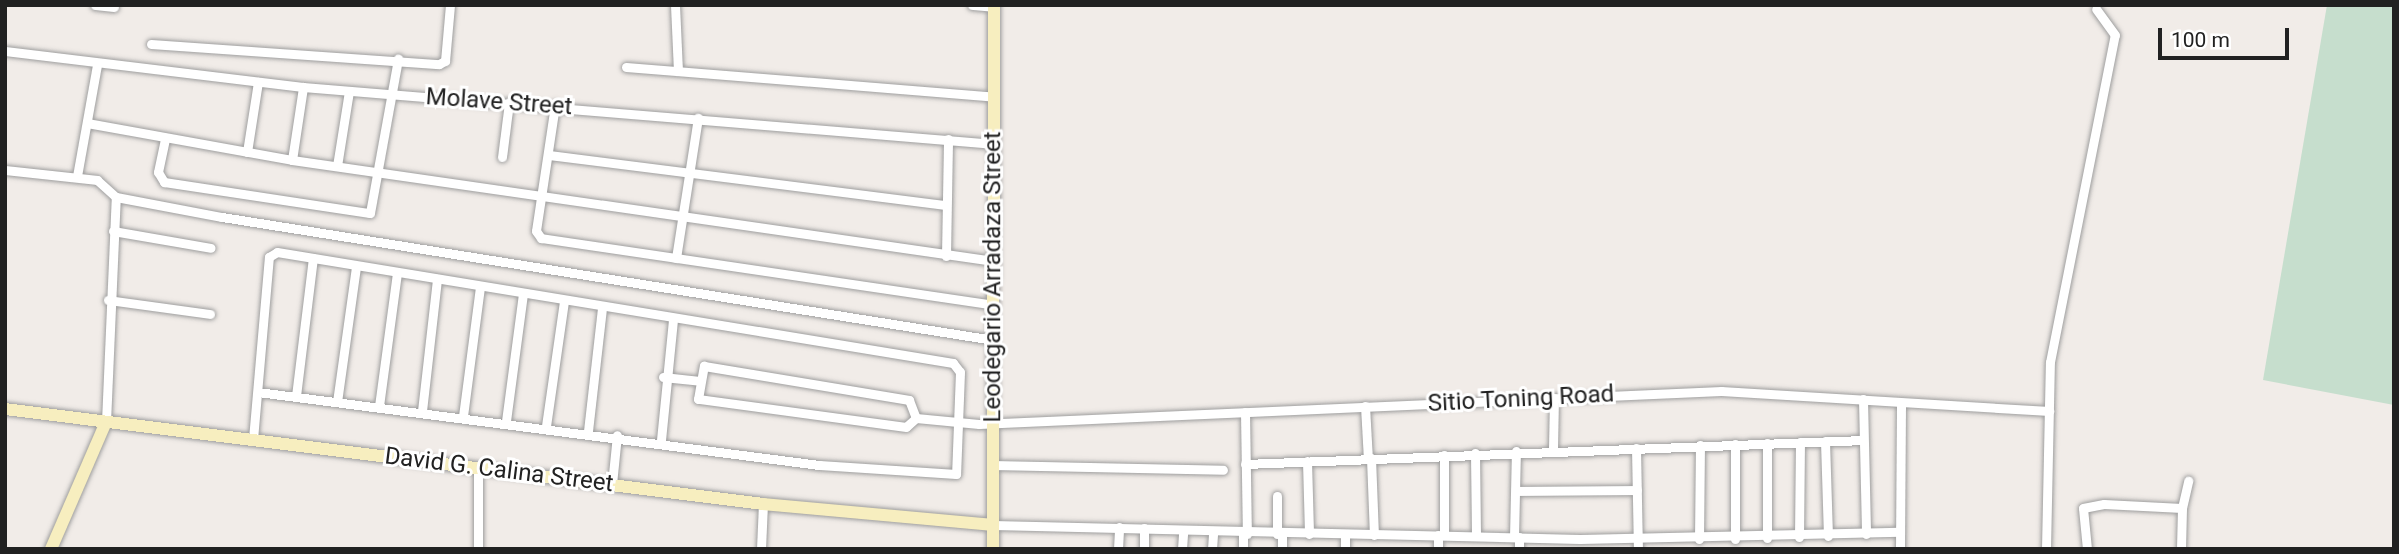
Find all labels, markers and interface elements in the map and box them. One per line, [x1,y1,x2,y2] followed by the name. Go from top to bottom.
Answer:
[2161,14,2292,58] scale bar
[2171,28,2230,52] text: 100 m
[425,83,573,121] street label: Molave Street
[979,131,1007,423] street label: Leodegario Arradaza Street
[1427,380,1615,418] street label: Sitio Toning Road
[383,442,615,498] street label: David G. Calina Street

